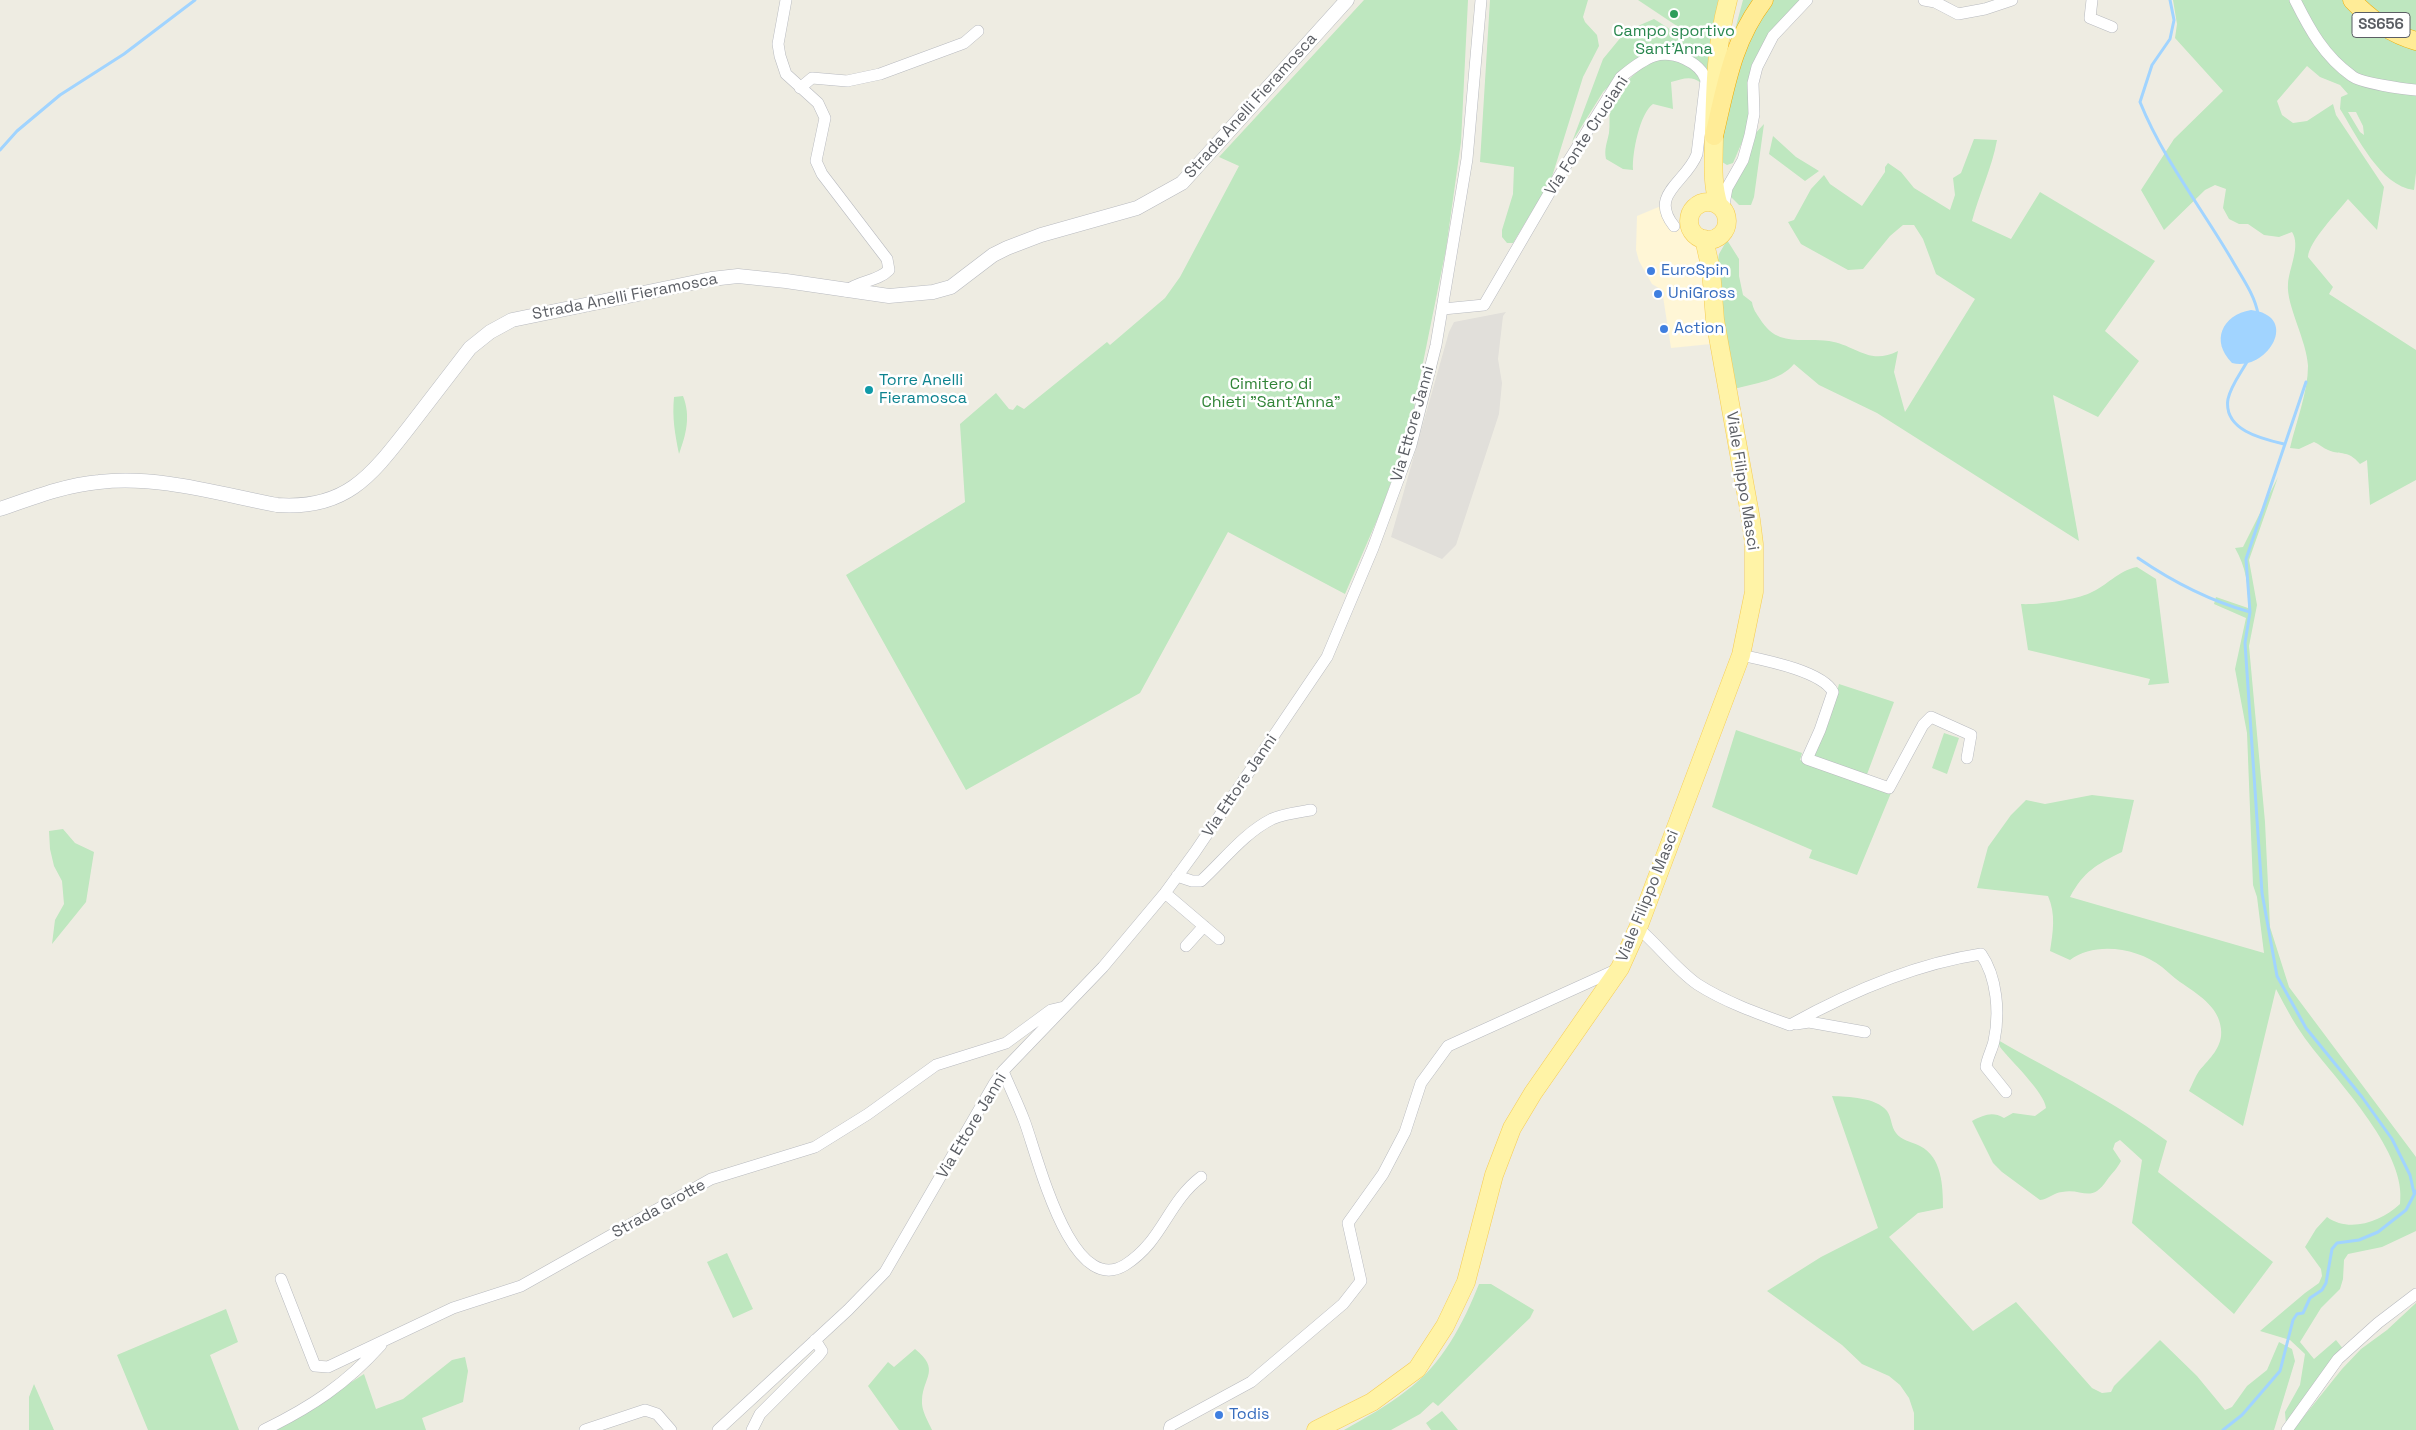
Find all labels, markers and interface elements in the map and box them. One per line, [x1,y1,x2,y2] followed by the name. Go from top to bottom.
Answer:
[1668,8,1680,20] marker: Campo sportivo Sant'Anna
[2352,12,2410,38] road number: SS656
[1613,22,1735,60] place label: Campo sportivo Sant'Anna
[1181,29,1321,183] street label: Strada Anelli Fieramosca
[1541,73,1633,199] street label: Via Fonte Cruciani
[1661,261,1729,281] place label: EuroSpin
[1645,265,1657,277] marker: EuroSpin
[531,270,719,324] street label: Strada Anelli Fieramosca
[1668,284,1735,304] place label: UniGross
[1652,288,1664,300] marker: UniGross
[1674,319,1724,339] place label: Action
[1658,323,1670,335] marker: Action
[1387,364,1439,484] street label: Via Ettore Janni
[879,371,967,409] place label: Torre Anelli Fieramosca
[1201,375,1341,413] park label: Cimitero di Chieti "Sant'Anna"
[863,384,875,396] marker: Torre Anelli Fieramosca
[1722,410,1762,552] street label: Viale Filippo Masci
[1199,731,1281,841] street label: Via Ettore Janni
[1613,827,1683,965] street label: Viale Filippo Masci
[933,1070,1011,1182] street label: Via Ettore Janni
[609,1175,709,1243] street label: Strada Grotte
[1229,1405,1269,1425] place label: Todis
[1213,1409,1225,1421] marker: Todis

